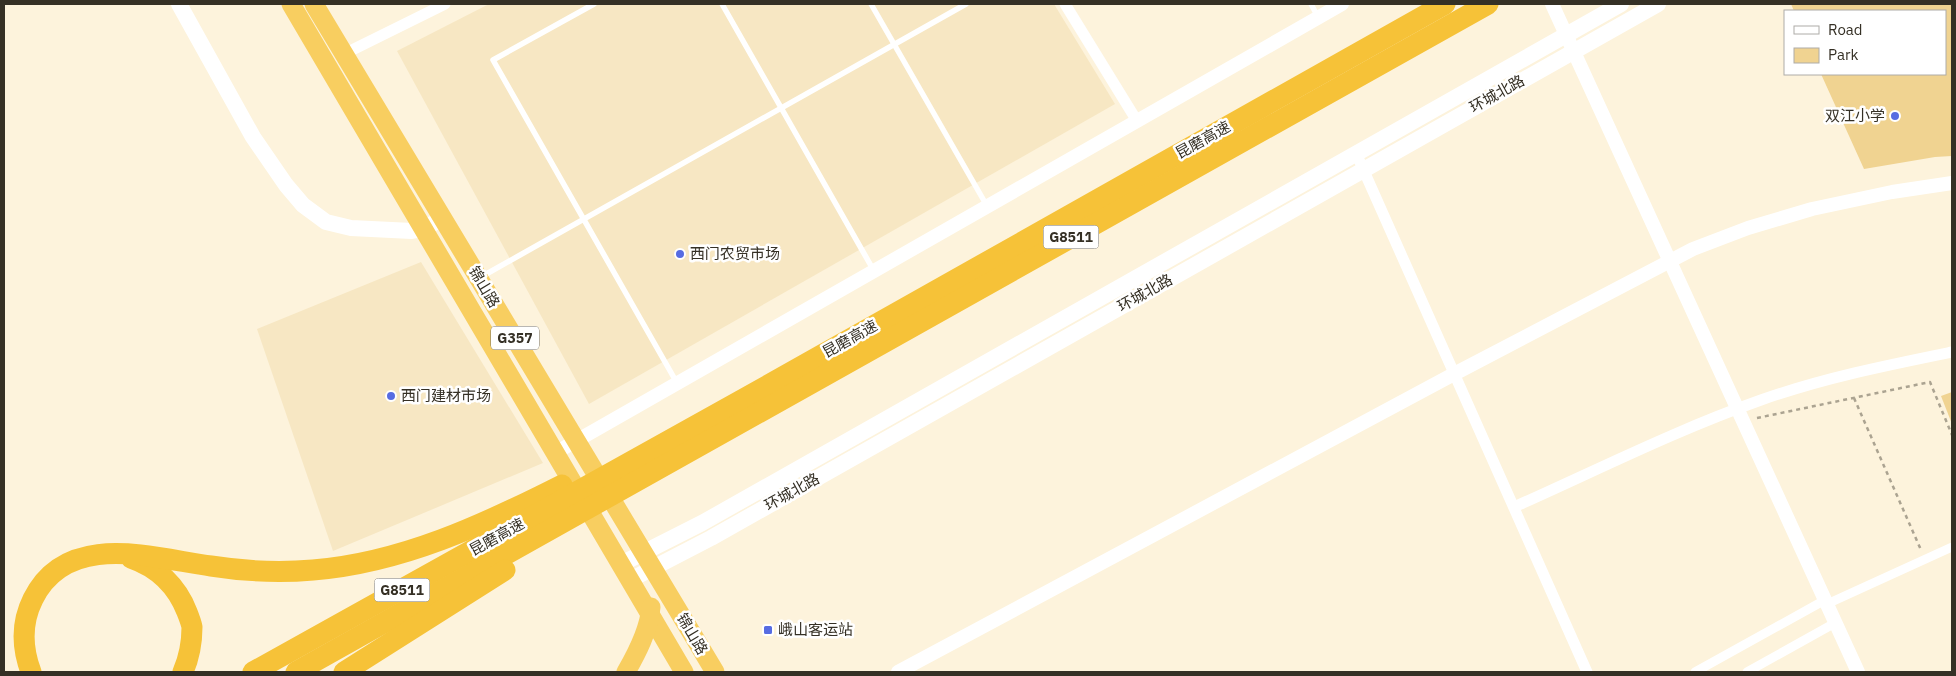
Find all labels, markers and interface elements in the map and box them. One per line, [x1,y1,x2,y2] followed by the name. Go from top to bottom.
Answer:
[1784,10,1946,75] legend
[1828,20,1863,39] text: Road
[1828,45,1858,64] text: Park
[1466,71,1528,116] street label: 环城北路
[1825,106,1885,125] place label: 双江小学
[1889,110,1901,122] marker: 双江小学
[1172,117,1234,162] street label: 昆磨高速
[1044,226,1098,248] road number: G8511
[690,244,780,263] place label: 西门农贸市场
[674,248,686,260] marker: 西门农贸市场
[465,263,504,311] street label: 锦山路
[1114,270,1176,315] street label: 环城北路
[819,316,881,361] street label: 昆磨高速
[491,326,539,349] road number: G357
[401,386,491,405] place label: 西门建材市场
[385,390,397,402] marker: 西门建材市场
[761,469,823,514] street label: 环城北路
[466,514,528,559] street label: 昆磨高速
[374,578,430,602] road number: G8511
[673,610,712,658] street label: 锦山路
[778,620,853,639] place label: 峨山客运站
[762,624,774,636] marker: 峨山客运站

